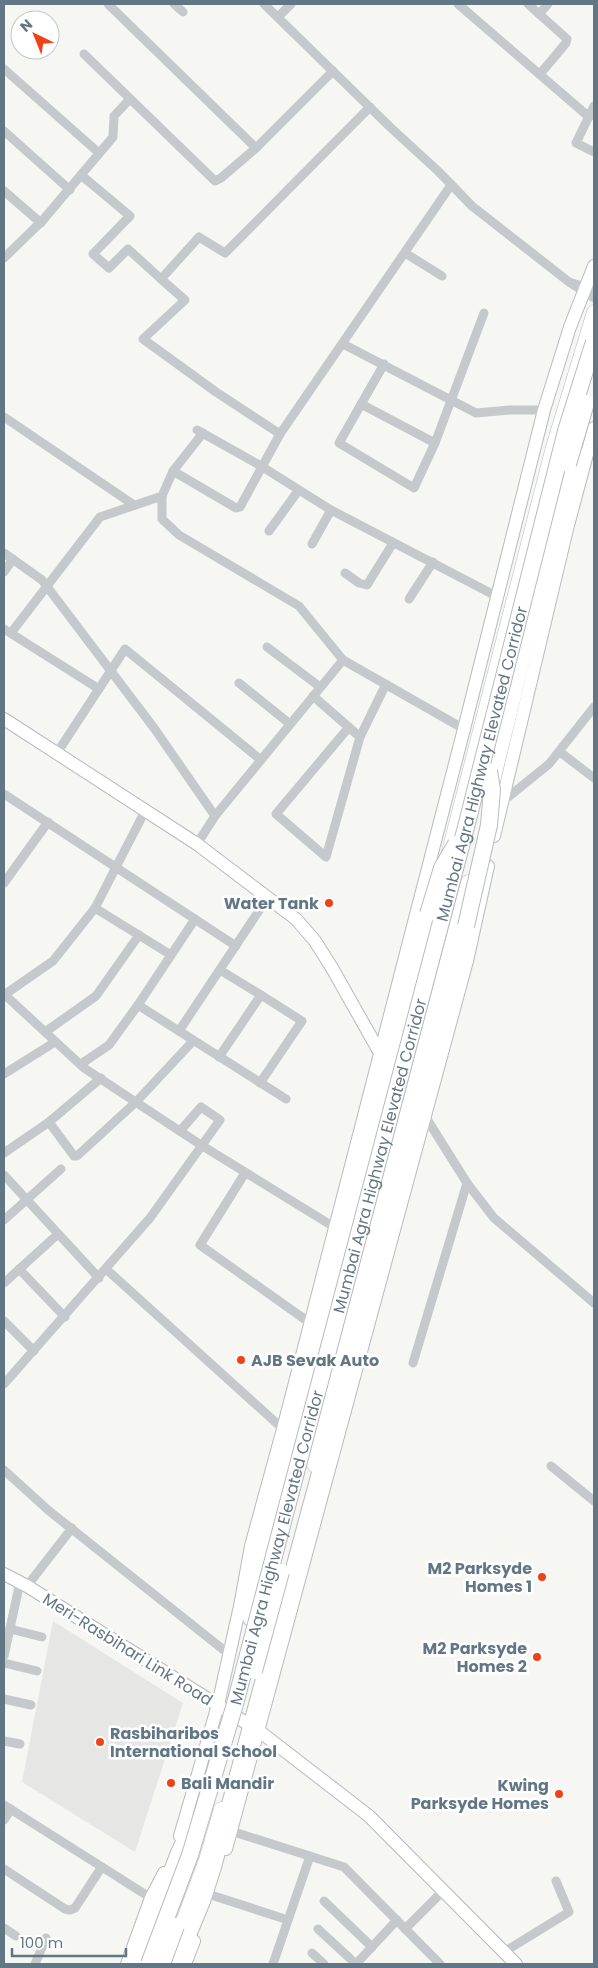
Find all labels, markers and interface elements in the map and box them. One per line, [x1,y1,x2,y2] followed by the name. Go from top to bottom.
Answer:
[10,10,60,60] north arrow
[15,15,37,36] text: N
[431,604,533,924] street label: Mumbai Agra Highway Elevated Corridor
[224,892,319,915] place label: Water Tank
[323,897,335,909] marker: Water Tank
[327,996,432,1316] street label: Mumbai Agra Highway Elevated Corridor
[251,1349,379,1372] place label: AJB Sevak Auto
[235,1354,247,1366] marker: AJB Sevak Auto
[224,1388,329,1707] street label: Mumbai Agra Highway Elevated Corridor
[427,1557,532,1598] place label: M2 Parksyde Homes 1
[536,1571,548,1583] marker: M2 Parksyde Homes 1
[38,1588,217,1711] street label: Meri-Rasbihari Link Road
[422,1637,527,1678] place label: M2 Parksyde Homes 2
[531,1651,543,1663] marker: M2 Parksyde Homes 2
[110,1722,277,1763] place label: Rasbiharibos International School
[94,1736,106,1748] marker: Rasbiharibos International School
[181,1772,274,1795] place label: Bali Mandir
[411,1774,549,1815] place label: Kwing Parksyde Homes
[165,1777,177,1789] marker: Bali Mandir
[553,1788,565,1800] marker: Kwing Parksyde Homes
[12,1926,126,1958] scale bar
[20,1932,63,1953] text: 100 m

